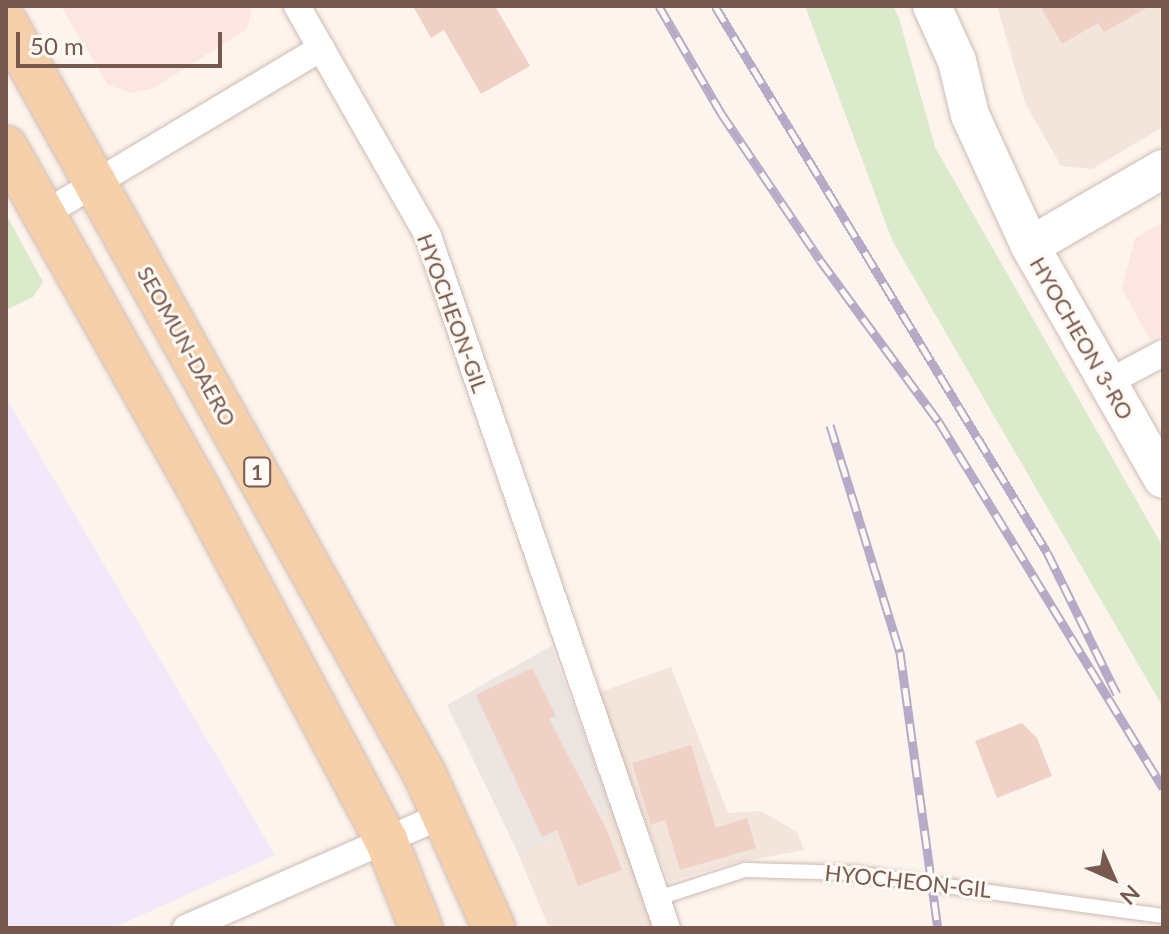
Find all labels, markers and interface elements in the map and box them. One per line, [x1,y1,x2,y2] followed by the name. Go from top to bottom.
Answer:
[20,16,226,66] scale bar
[30,31,84,60] text: 50 m
[412,230,494,396] street label: HYOCHEON-GIL
[1025,252,1139,424] street label: HYOCHEON 3-RO
[132,261,242,431] street label: SEOMUN-DAERO
[243,456,271,488] road number: 1
[1073,838,1153,918] north arrow
[823,859,993,903] street label: HYOCHEON-GIL
[1115,880,1146,911] text: N

